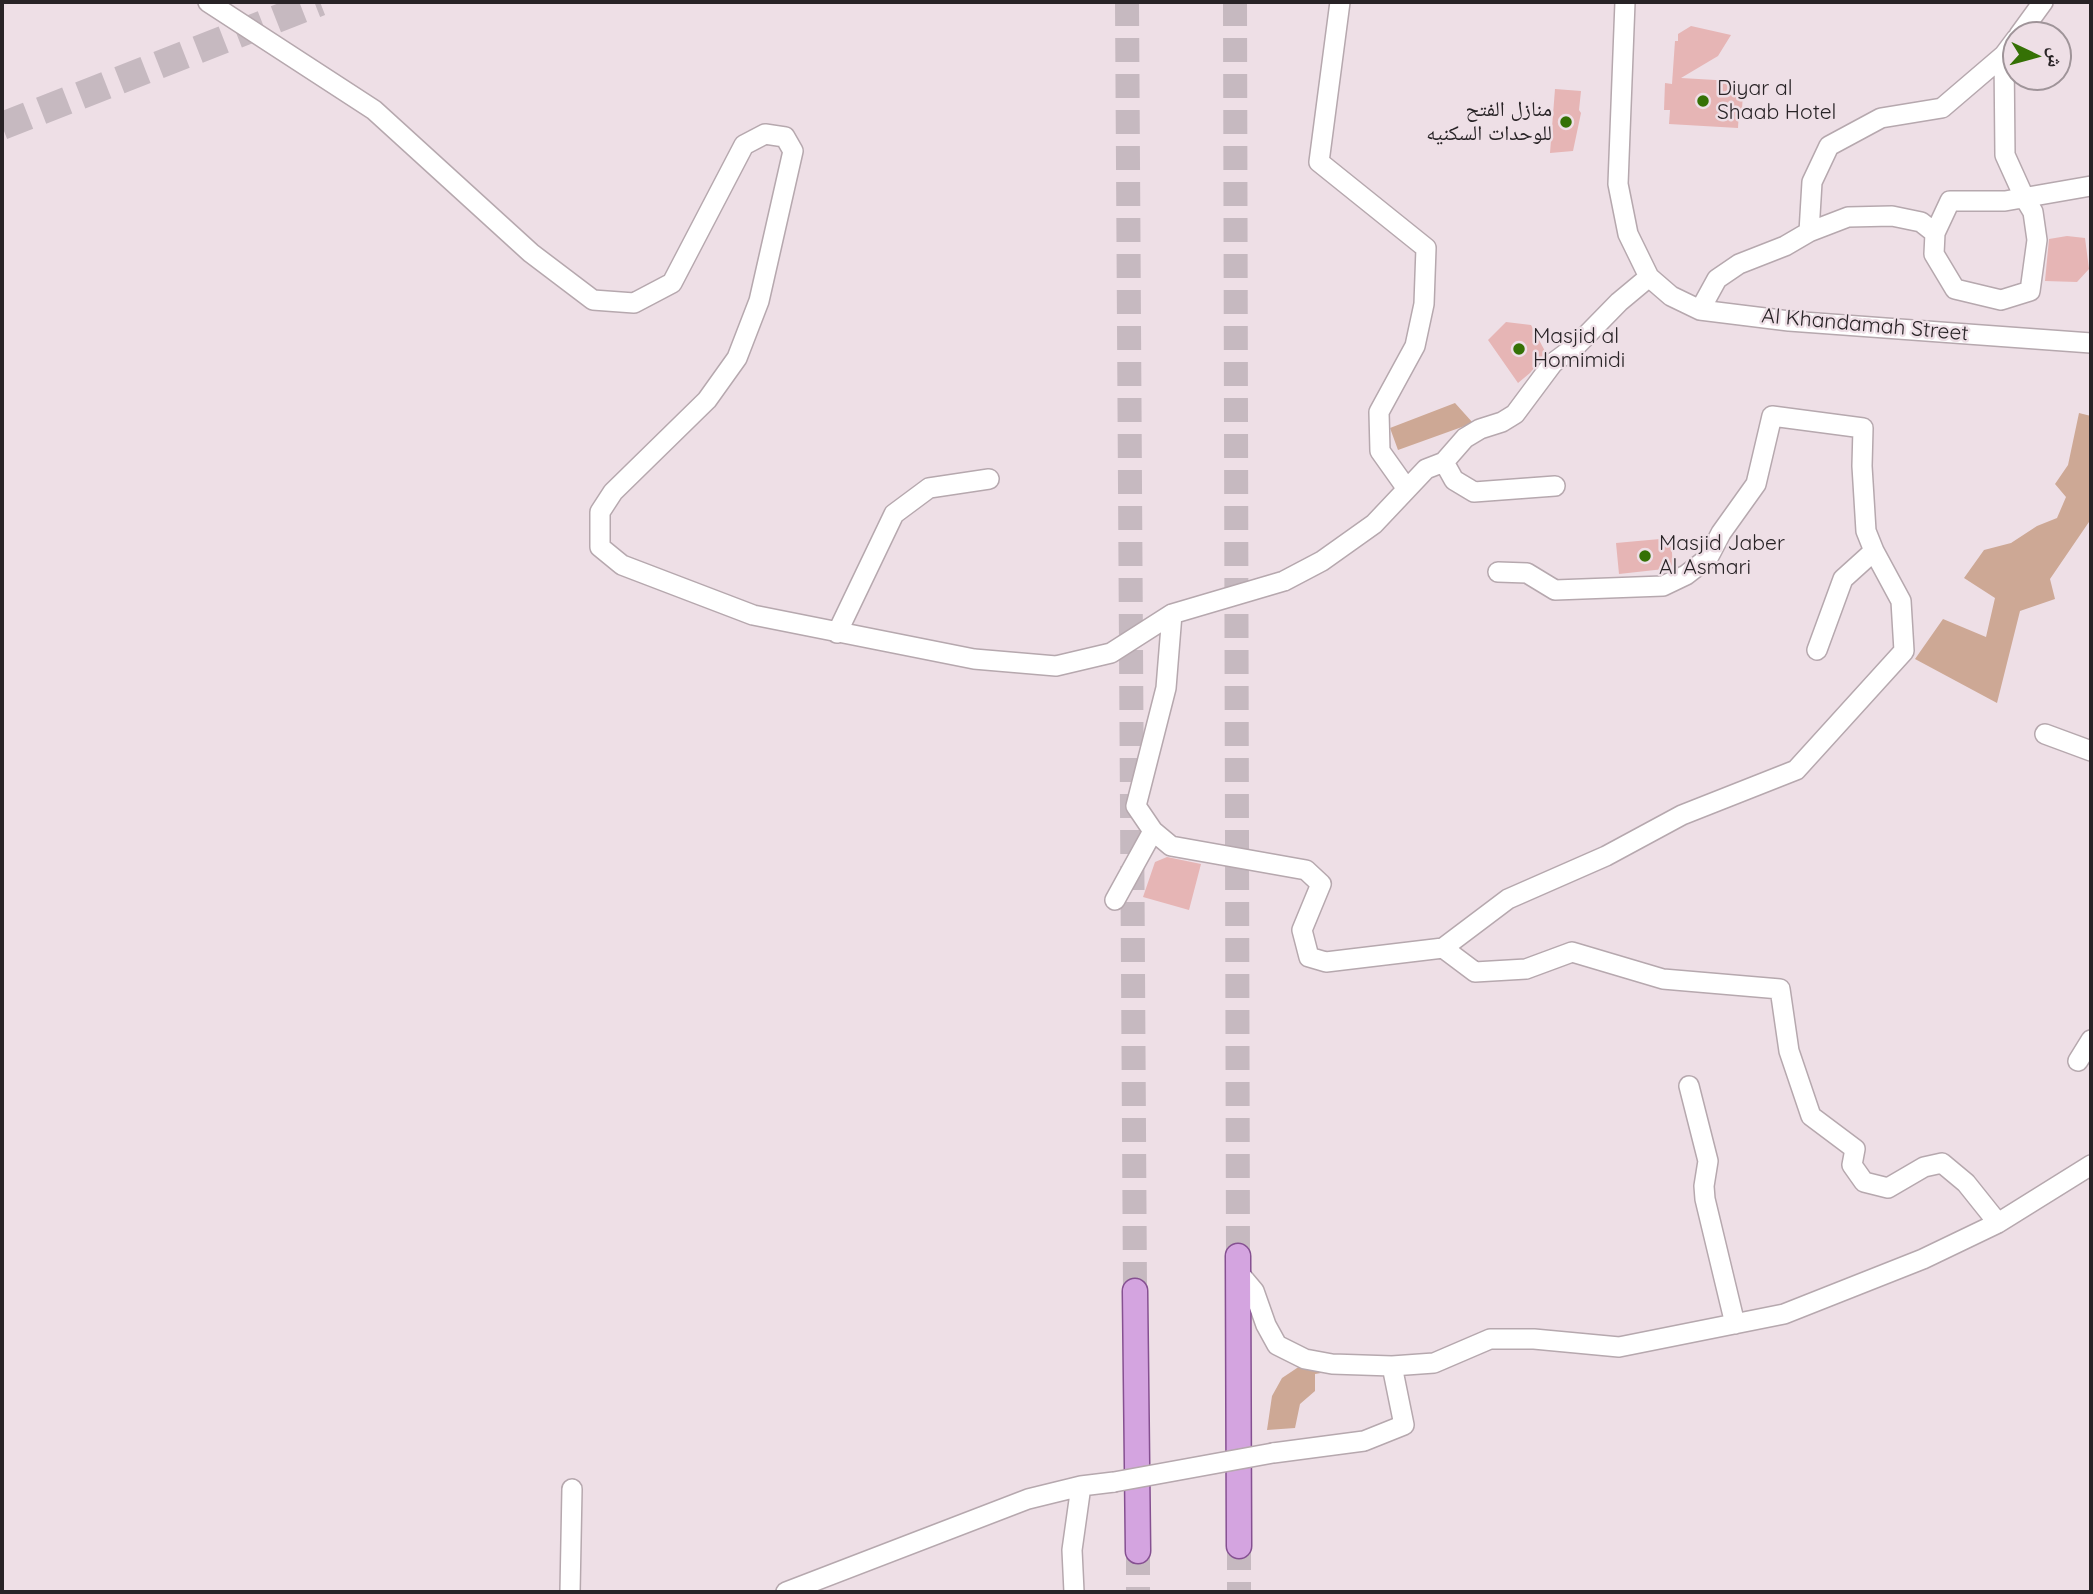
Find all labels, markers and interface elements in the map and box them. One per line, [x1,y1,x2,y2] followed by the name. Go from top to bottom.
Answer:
[2002,21,2072,91] north arrow
[2043,47,2069,69] text: ش
[1717,76,1836,126] place label: Diyar al Shaab Hotel
[1695,93,1711,109] marker: Diyar al Shaab Hotel
[1426,97,1552,147] place label: منازل الفتح للوحدات السكنيه
[1558,114,1574,130] marker: منازل الفتح للوحدات السكنيه
[1761,303,1969,347] street label: Al Khandamah Street
[1533,324,1625,374] place label: Masjid al Homimidi
[1511,341,1527,357] marker: Masjid al Homimidi
[1659,531,1785,581] place label: Masjid Jaber Al Asmari
[1637,548,1653,564] marker: Masjid Jaber Al Asmari

